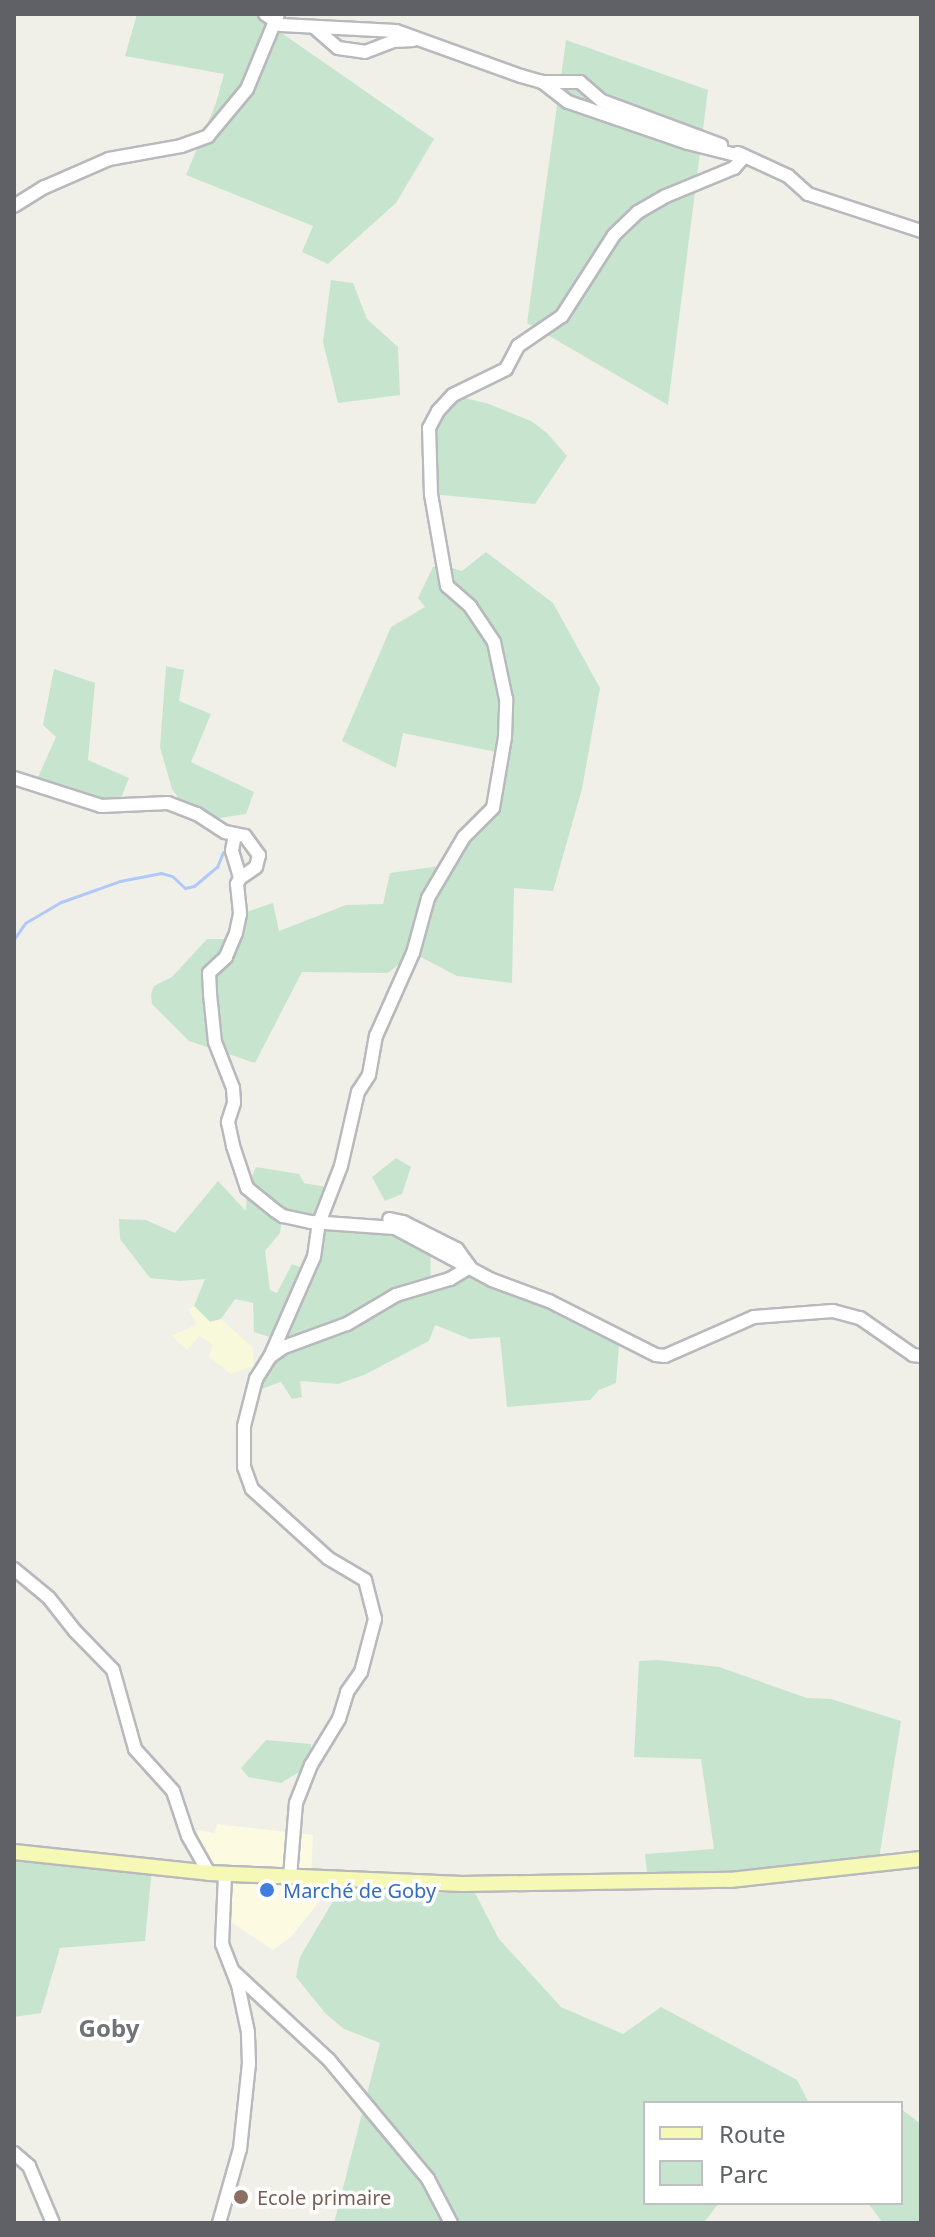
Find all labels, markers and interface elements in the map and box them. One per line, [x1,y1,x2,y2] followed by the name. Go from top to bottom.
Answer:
[283,1878,436,1902] place label: Marché de Goby
[258,1881,276,1899] marker: Marché de Goby
[79,2014,139,2042] district label: Goby
[643,2101,903,2205] legend
[719,2117,785,2150] text: Route
[719,2157,768,2190] text: Parc
[257,2185,391,2209] place label: Ecole primaire
[232,2188,250,2206] marker: Ecole primaire

